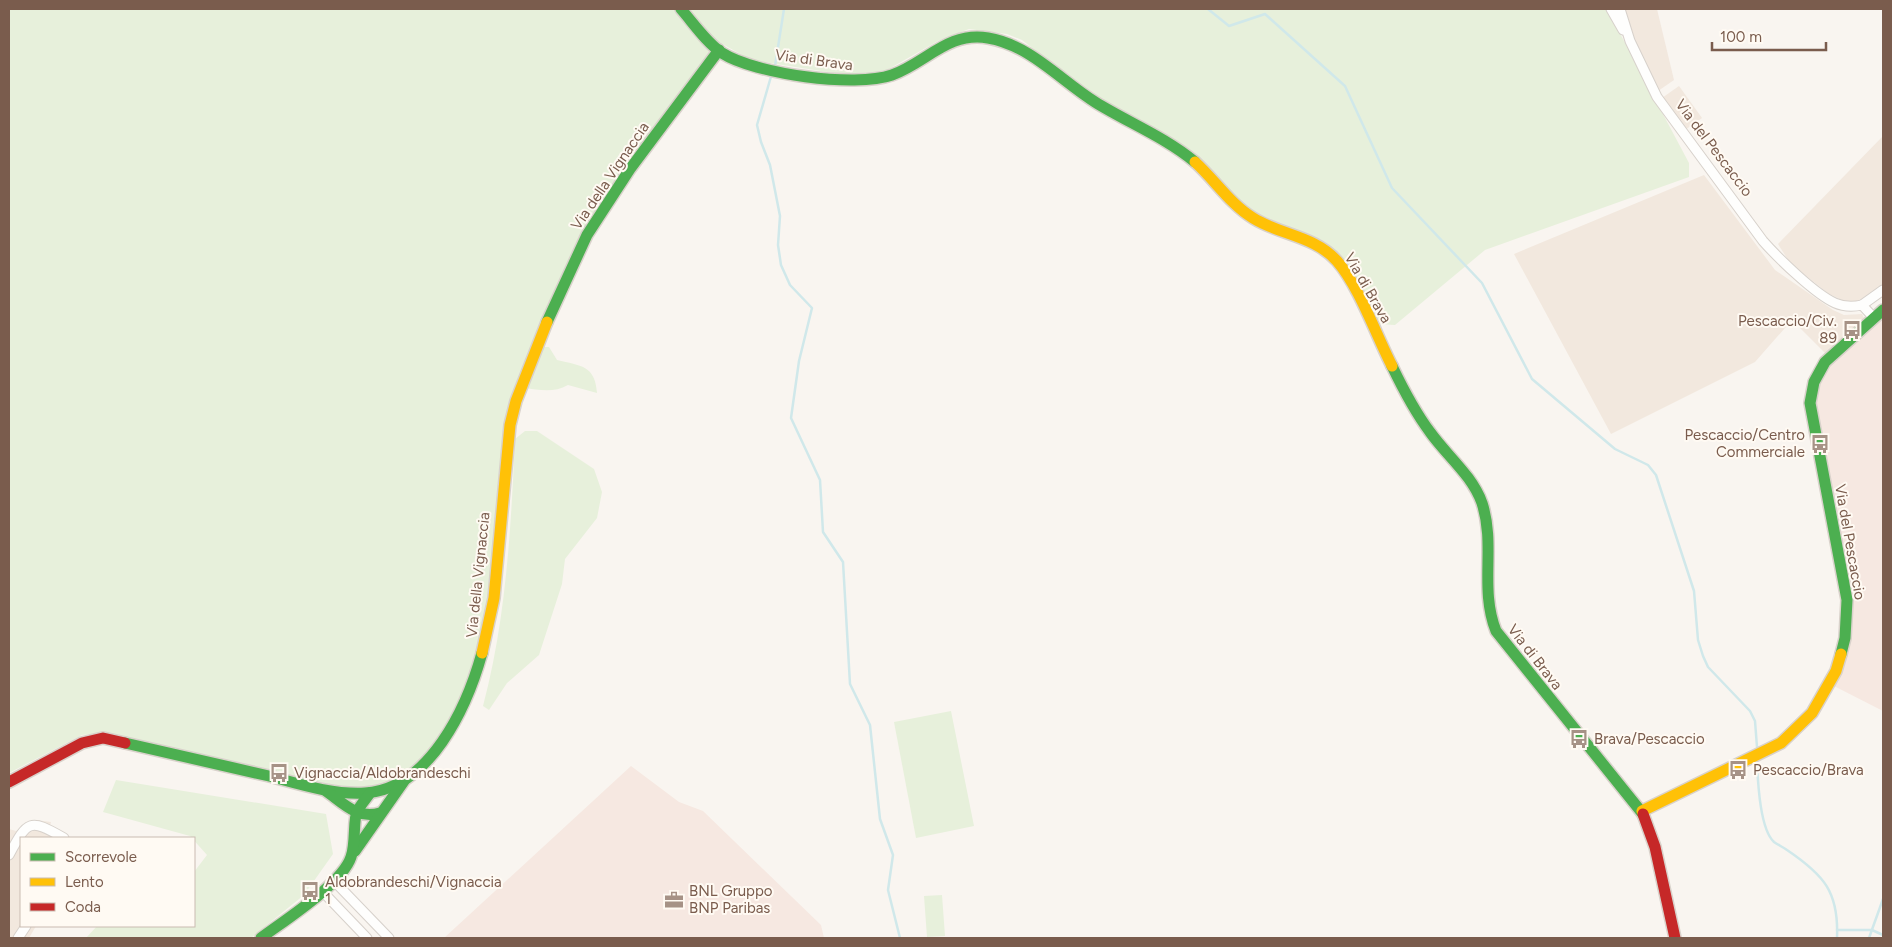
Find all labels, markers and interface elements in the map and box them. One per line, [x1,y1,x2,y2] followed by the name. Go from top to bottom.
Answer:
[1712,20,1826,52] scale bar
[1720,28,1762,46] text: 100 m
[774,46,854,74] street label: Via di Brava
[1672,96,1757,200] street label: Via del Pescaccio
[567,119,653,233] street label: Via della Vignaccia
[1341,250,1395,326] street label: Via di Brava
[1738,312,1837,347] place label: Pescaccio/Civ. 89
[1841,319,1863,341] bus stop icon: Pescaccio/Civ. 89
[1684,426,1805,461] place label: Pescaccio/Centro Commerciale
[1809,433,1831,455] bus stop icon: Pescaccio/Centro Commerciale
[1831,483,1869,602] street label: Via del Pescaccio
[462,511,494,639] street label: Via della Vignaccia
[1504,621,1566,693] street label: Via di Brava
[1568,728,1590,750] bus stop icon: Brava/Pescaccio
[1594,730,1705,748] place label: Brava/Pescaccio
[1727,759,1749,781] bus stop icon: Pescaccio/Brava
[1753,761,1864,779] place label: Pescaccio/Brava
[268,762,290,784] bus stop icon: Vignaccia/Aldobrandeschi
[294,764,471,782] place label: Vignaccia/Aldobrandeschi
[20,837,195,927] legend
[65,848,137,866] text: Scorrevole
[65,873,104,891] text: Lento
[325,873,502,908] place label: Aldobrandeschi/Vignaccia 1
[299,880,321,902] bus stop icon: Aldobrandeschi/Vignaccia 1
[689,882,773,917] place label: BNL Gruppo BNP Paribas
[663,889,685,911] office icon: BNL Gruppo BNP Paribas
[65,898,101,916] text: Coda

